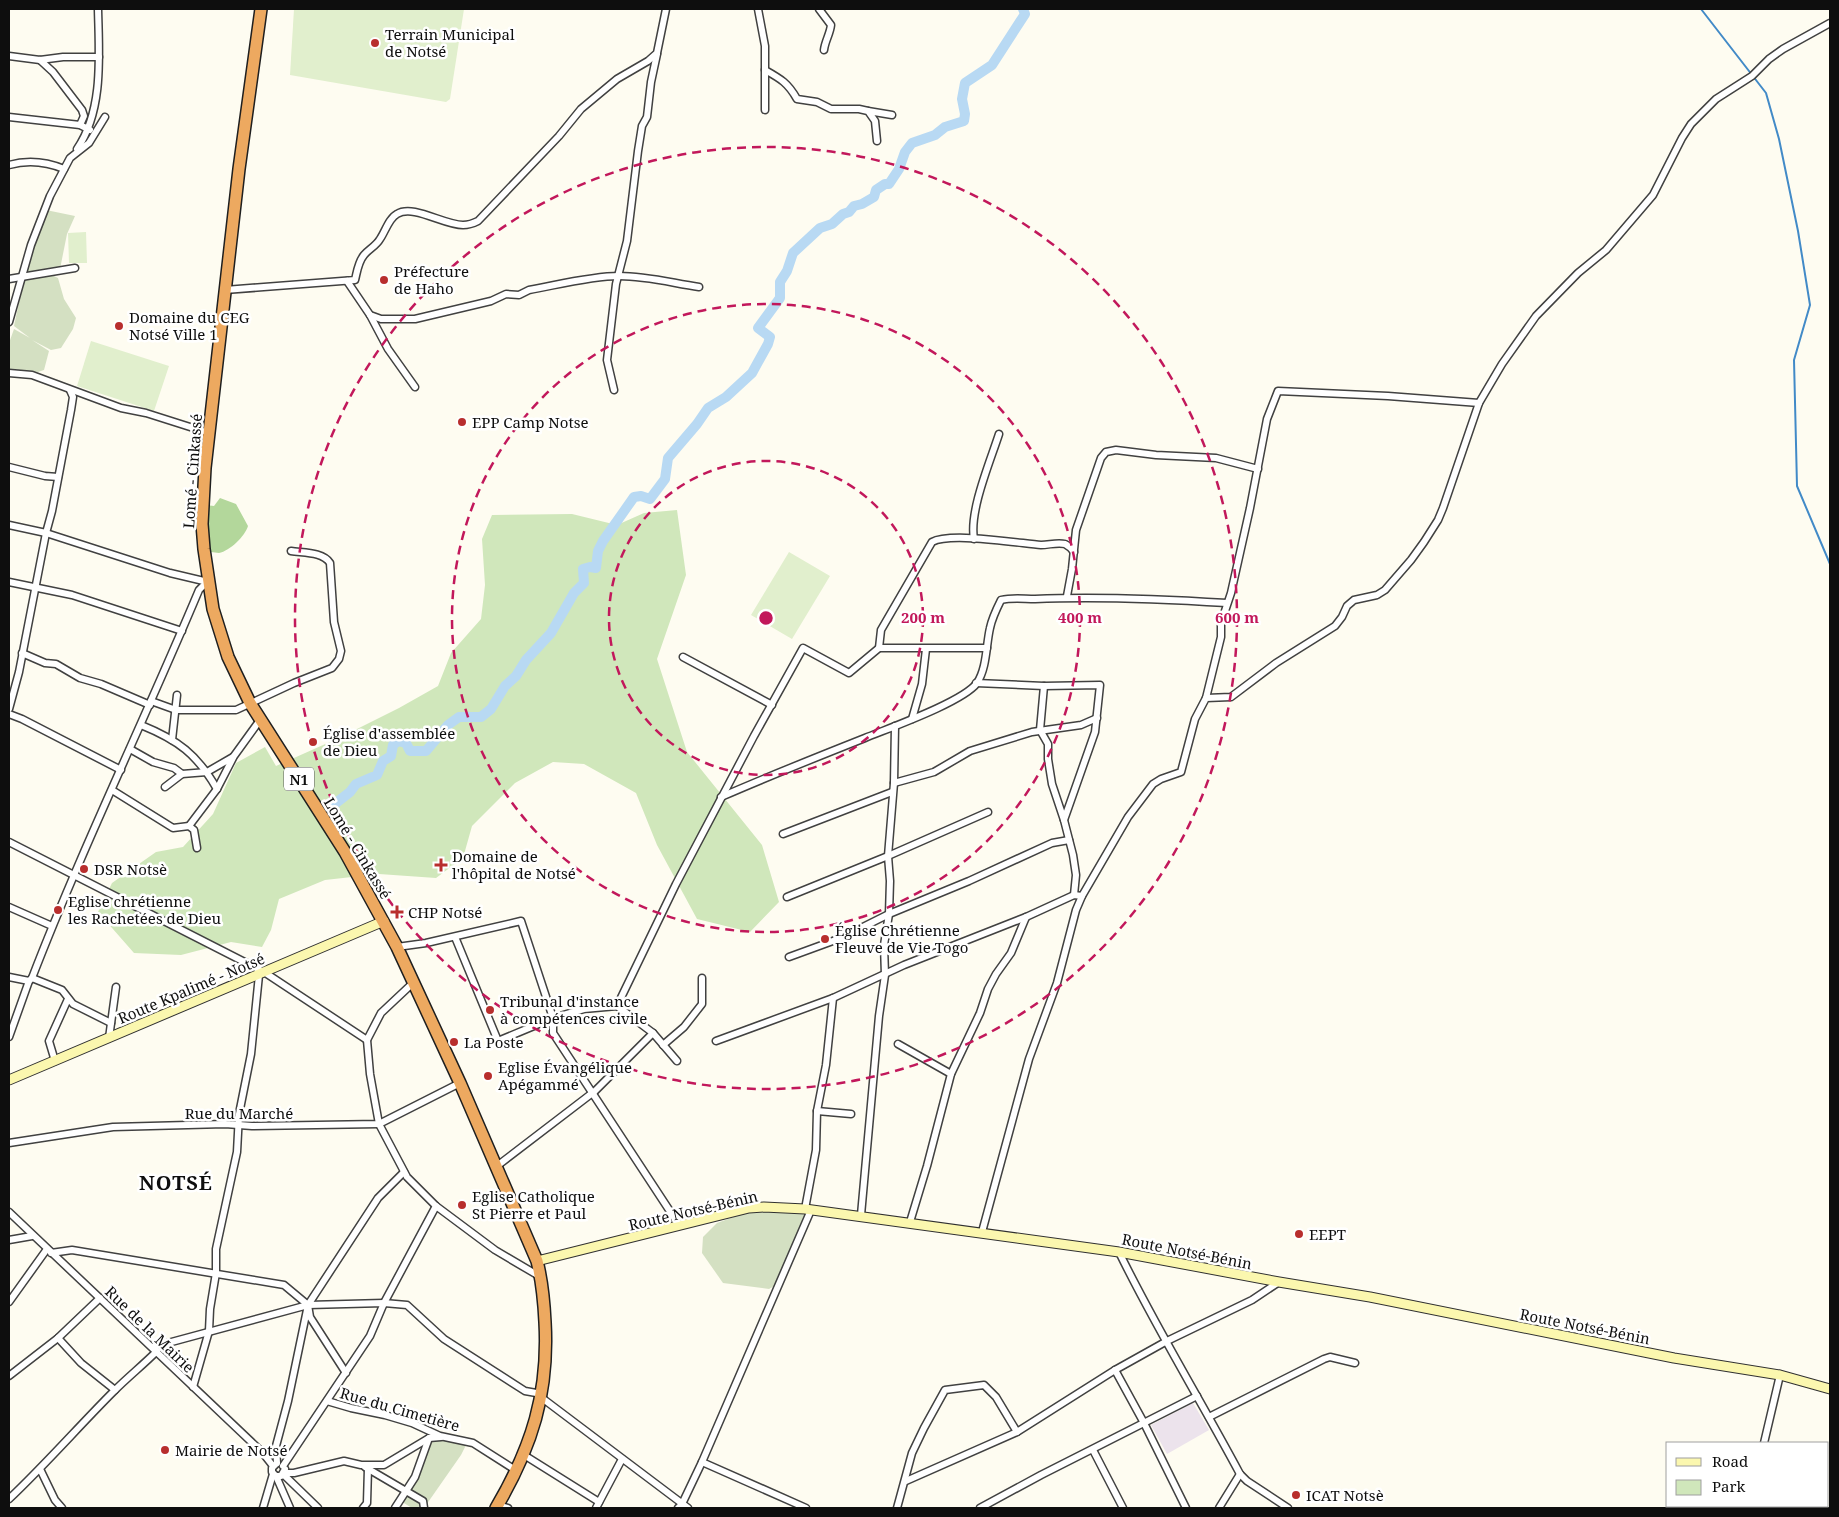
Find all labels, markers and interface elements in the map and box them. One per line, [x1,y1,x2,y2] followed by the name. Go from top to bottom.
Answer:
[385,24,515,61] place label: Terrain Municipal de Notsé
[369,37,381,49] marker: Terrain Municipal de Notsé
[394,261,469,298] place label: Préfecture de Haho
[378,274,390,286] marker: Préfecture de Haho
[129,307,250,344] place label: Domaine du CEG Notsé Ville 1
[113,320,125,332] marker: Domaine du CEG Notsé Ville 1
[472,412,588,432] place label: EPP Camp Notse
[178,413,206,529] street label: Lomé - Cinkassé
[456,416,468,428] marker: EPP Camp Notse
[901,607,945,627] text: 200 m
[1058,607,1102,627] text: 400 m
[1215,607,1259,627] text: 600 m
[757,609,775,627] centre of rings
[323,723,455,760] place label: Église d'assemblée de Dieu
[307,736,319,748] marker: Église d'assemblée de Dieu
[284,768,314,791] road number: N1
[320,794,396,902] street label: Lomé - Cinkassé
[452,846,576,883] place label: Domaine de l'hôpital de Notsé
[434,858,448,872] marker: Domaine de l'hôpital de Notsé
[94,859,167,879] place label: DSR Notsè
[78,863,90,875] marker: DSR Notsè
[68,891,221,928] place label: Eglise chrétienne les Rachetées de Dieu
[408,902,482,922] place label: CHP Notsé
[52,904,64,916] marker: Eglise chrétienne les Rachetées de Dieu
[390,905,404,919] marker: CHP Notsé
[835,920,968,957] place label: Église Chrétienne Fleuve de Vie Togo
[819,933,831,945] marker: Église Chrétienne Fleuve de Vie Togo
[115,948,267,1028] street label: Route Kpalimé - Notsé
[500,991,647,1028] place label: Tribunal d'instance à compétences civile
[484,1004,496,1016] marker: Tribunal d'instance à compétences civile
[464,1032,523,1052] place label: La Poste
[448,1036,460,1048] marker: La Poste
[498,1057,632,1094] place label: Eglise Évangélique Apégammé
[482,1070,494,1082] marker: Eglise Évangélique Apégammé
[185,1103,293,1123] street label: Rue du Marché
[139,1169,213,1196] district label: NOTSÉ
[626,1185,760,1235] street label: Route Notsé-Bénin
[472,1186,595,1223] place label: Eglise Catholique St Pierre et Paul
[456,1199,468,1211] marker: Eglise Catholique St Pierre et Paul
[1309,1224,1346,1244] place label: EEPT
[1293,1228,1305,1240] marker: EEPT
[1120,1229,1254,1273] street label: Route Notsé-Bénin
[101,1281,199,1377] street label: Rue de la Mairie
[1518,1304,1652,1348] street label: Route Notsé-Bénin
[338,1382,462,1436] street label: Rue du Cimetière
[175,1440,287,1460] place label: Mairie de Notsé
[1666,1442,1829,1507] legend
[159,1444,171,1456] marker: Mairie de Notsé
[1712,1451,1748,1471] text: Road
[1712,1476,1746,1496] text: Park
[1306,1485,1384,1505] place label: ICAT Notsè
[1290,1489,1302,1501] marker: ICAT Notsè

